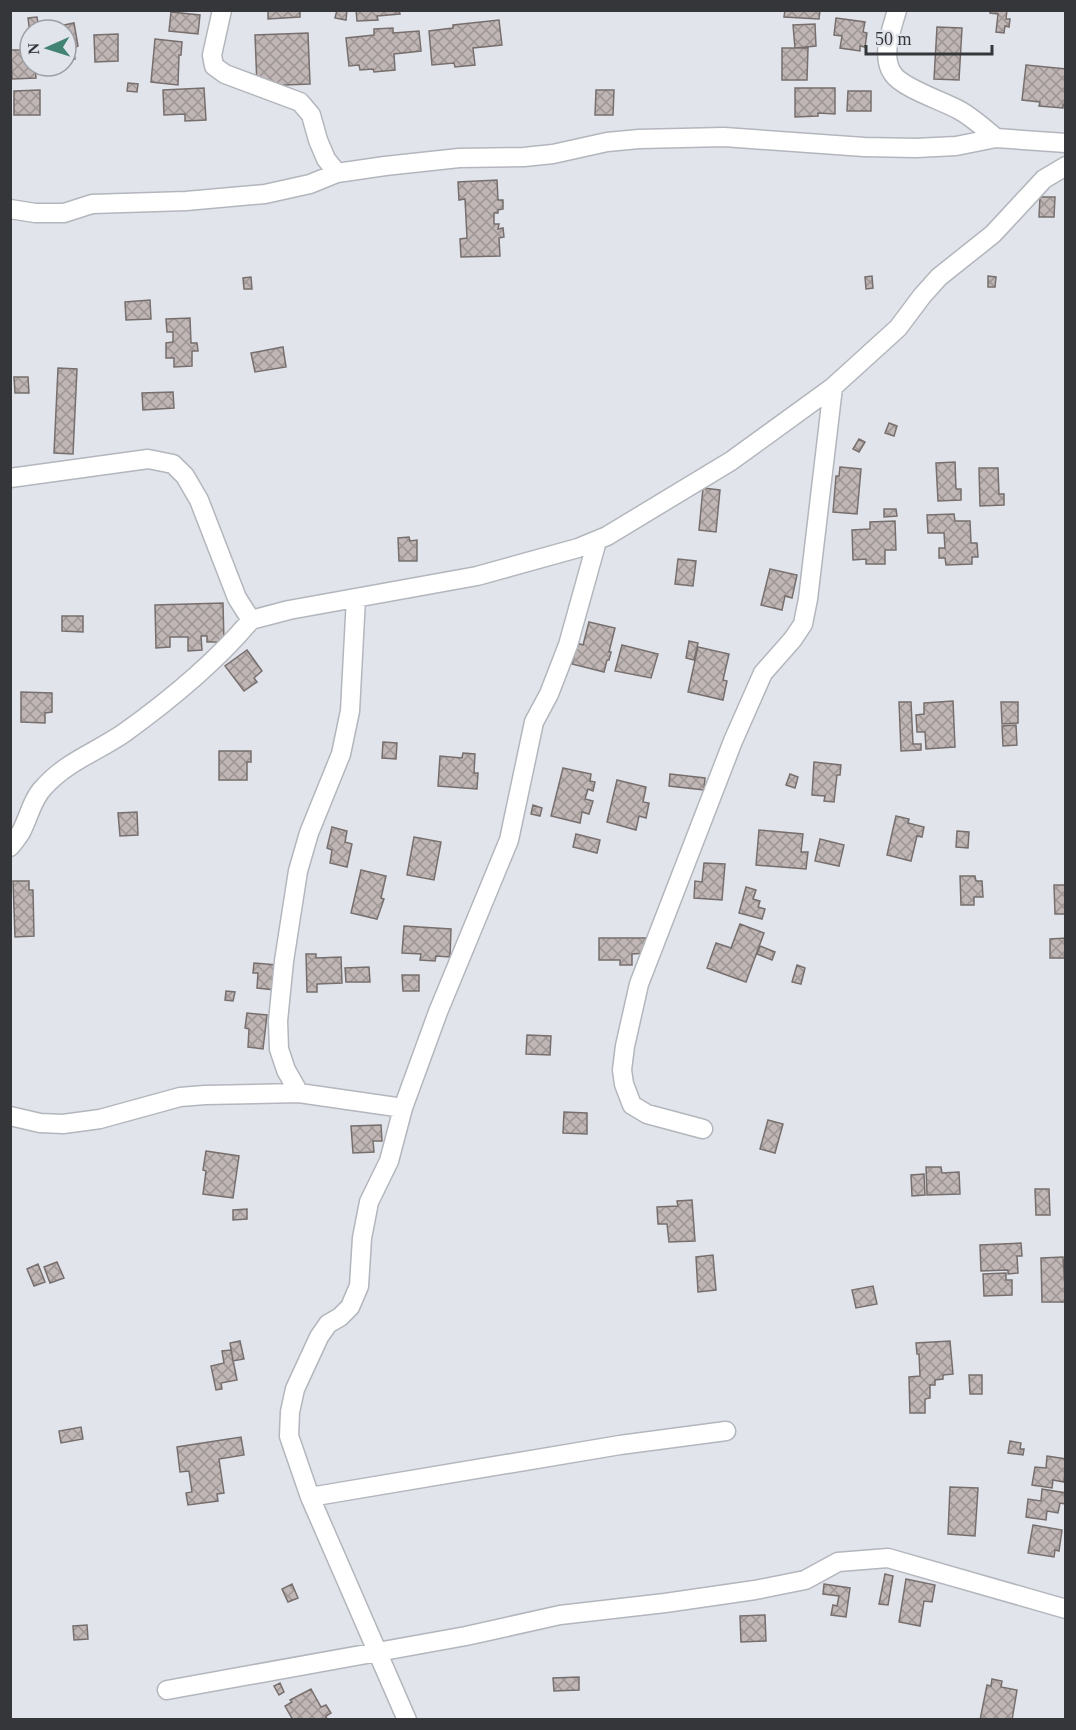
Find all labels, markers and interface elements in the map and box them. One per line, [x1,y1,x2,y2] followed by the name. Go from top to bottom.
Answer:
[18,18,78,78] north arrow
[866,18,992,56] scale bar
[875,29,912,49] text: 50 m
[25,42,42,55] text: N

